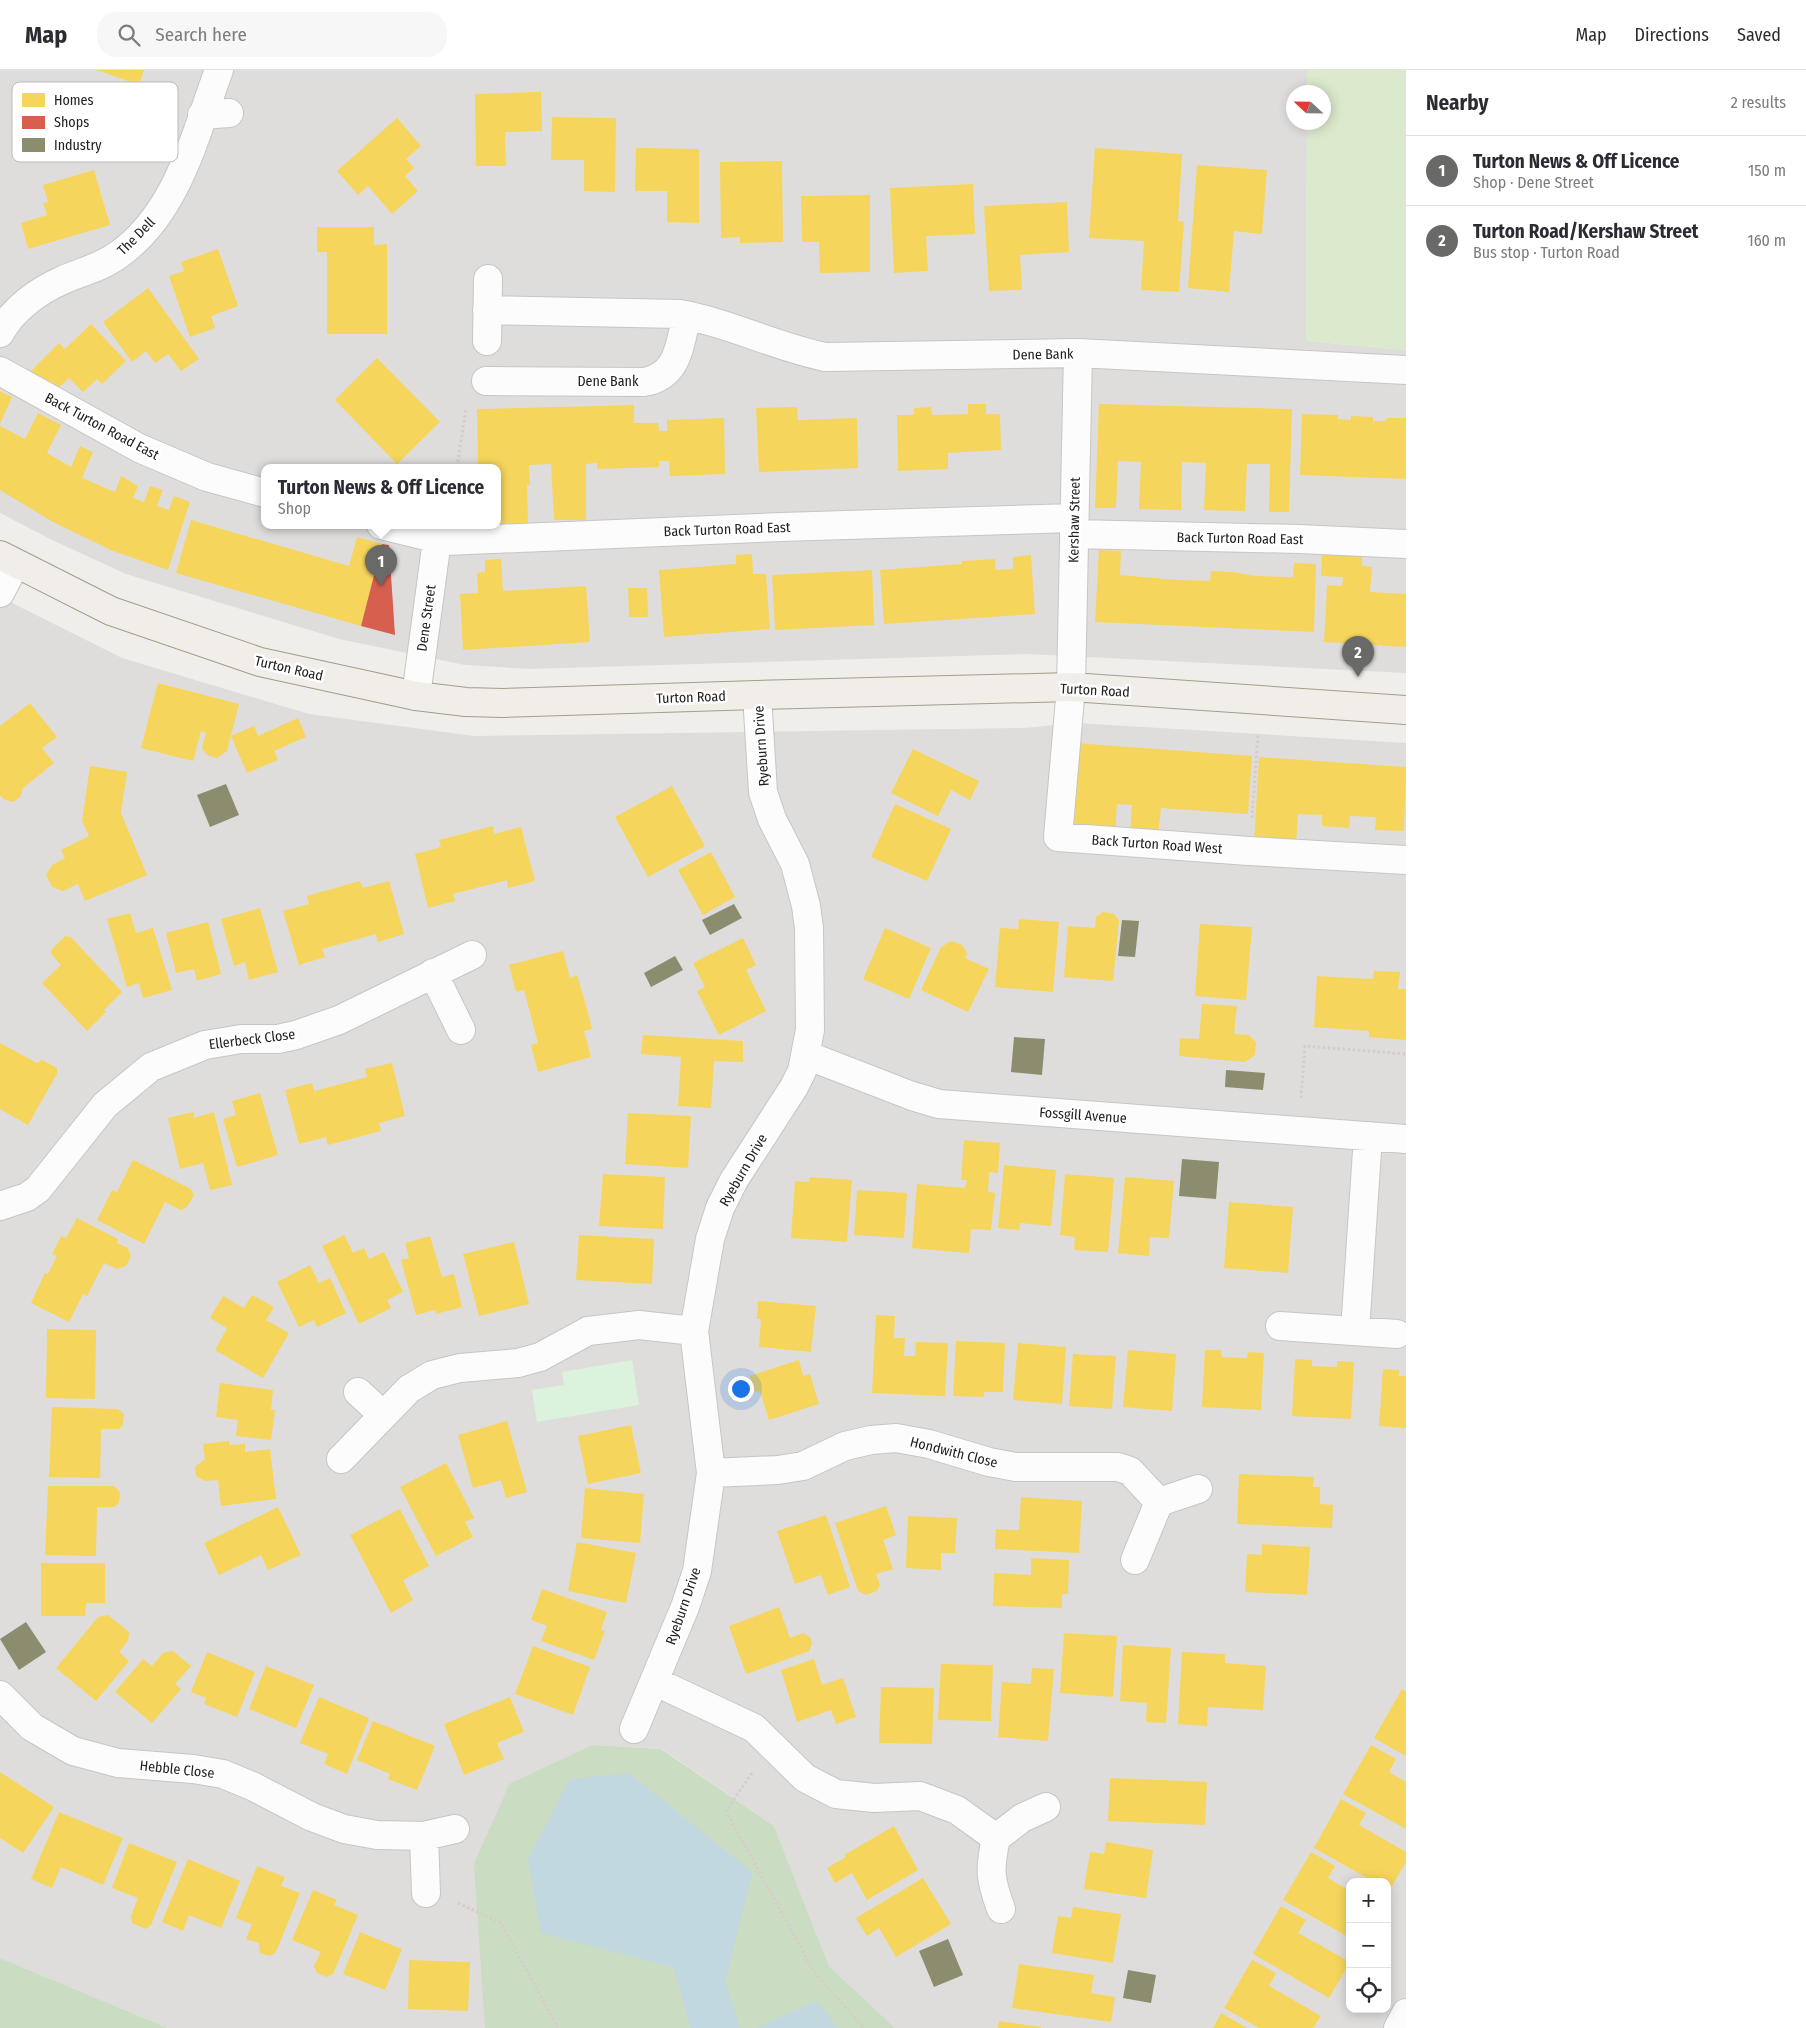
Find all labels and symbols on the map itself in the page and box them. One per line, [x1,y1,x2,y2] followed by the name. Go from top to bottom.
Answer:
[12,82,178,162] legend
[1286,85,1331,130] north arrow
[54,92,94,109] text: Homes
[54,114,89,131] text: Shops
[54,137,102,154] text: Industry
[114,214,159,259] street label: The Dell
[1012,345,1074,364] street label: Dene Bank
[577,373,639,390] street label: Dene Bank
[42,389,162,464] street label: Back Turton Road East
[1065,477,1084,563] street label: Kershaw Street
[663,519,791,540] street label: Back Turton Road East
[1176,529,1304,548] street label: Back Turton Road East
[365,545,397,586] pin: 1
[413,583,440,652] street label: Dene Street
[1342,636,1374,677] pin: 2
[253,652,325,685] street label: Turton Road
[1060,680,1130,701] street label: Turton Road
[656,688,726,707] street label: Turton Road
[750,705,773,787] street label: Ryeburn Drive
[1091,831,1223,858] street label: Back Turton Road West
[208,1026,296,1053] street label: Ellerbeck Close
[1039,1104,1127,1127] street label: Fossgill Avenue
[716,1131,771,1209] street label: Ryeburn Drive
[728,1376,754,1402] your location
[908,1433,999,1472] street label: Hondwith Close
[662,1565,705,1647] street label: Ryeburn Drive
[139,1757,215,1782] street label: Hebble Close

